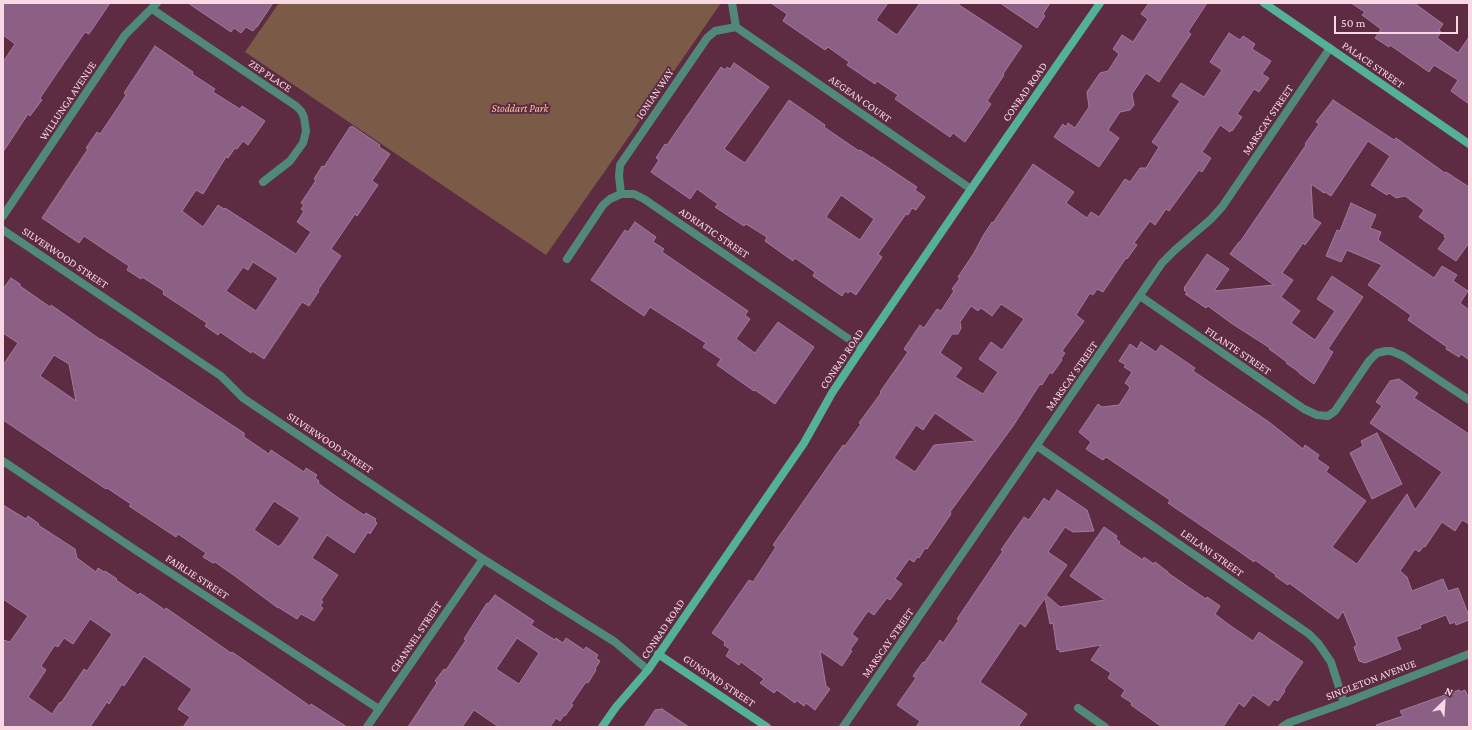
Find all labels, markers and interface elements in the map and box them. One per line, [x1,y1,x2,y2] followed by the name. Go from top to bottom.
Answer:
[1336,8,1460,34] scale bar
[1341,16,1365,30] text: 50 m
[1339,39,1407,91] street label: PALACE STREET
[246,57,294,95] street label: ZEP PLACE
[37,59,99,143] street label: WILLUNGA AVENUE
[1000,60,1050,124] street label: CONRAD ROAD
[633,66,677,122] street label: IONIAN WAY
[826,73,894,125] street label: AEGEAN COURT
[1240,82,1296,158] street label: MARSCAY STREET
[492,102,548,116] park label: Stoddart Park
[676,205,752,261] street label: ADRIATIC STREET
[20,224,110,292] street label: SILVERWOOD STREET
[1202,324,1274,378] street label: FILANTE STREET
[817,327,867,391] street label: CONRAD ROAD
[1043,339,1101,413] street label: MARSCAY STREET
[285,409,375,477] street label: SILVERWOOD STREET
[1178,526,1246,580] street label: LEILANI STREET
[163,552,231,602] street label: FAIRLIE STREET
[638,597,688,661] street label: CONRAD ROAD
[387,599,445,675] street label: CHANNEL STREET
[859,606,917,680] street label: MARSCAY STREET
[681,652,757,710] street label: GUNSYND STREET
[1324,657,1418,703] street label: SINGLETON AVENUE
[1424,682,1464,722] north arrow
[1443,684,1455,698] text: N

